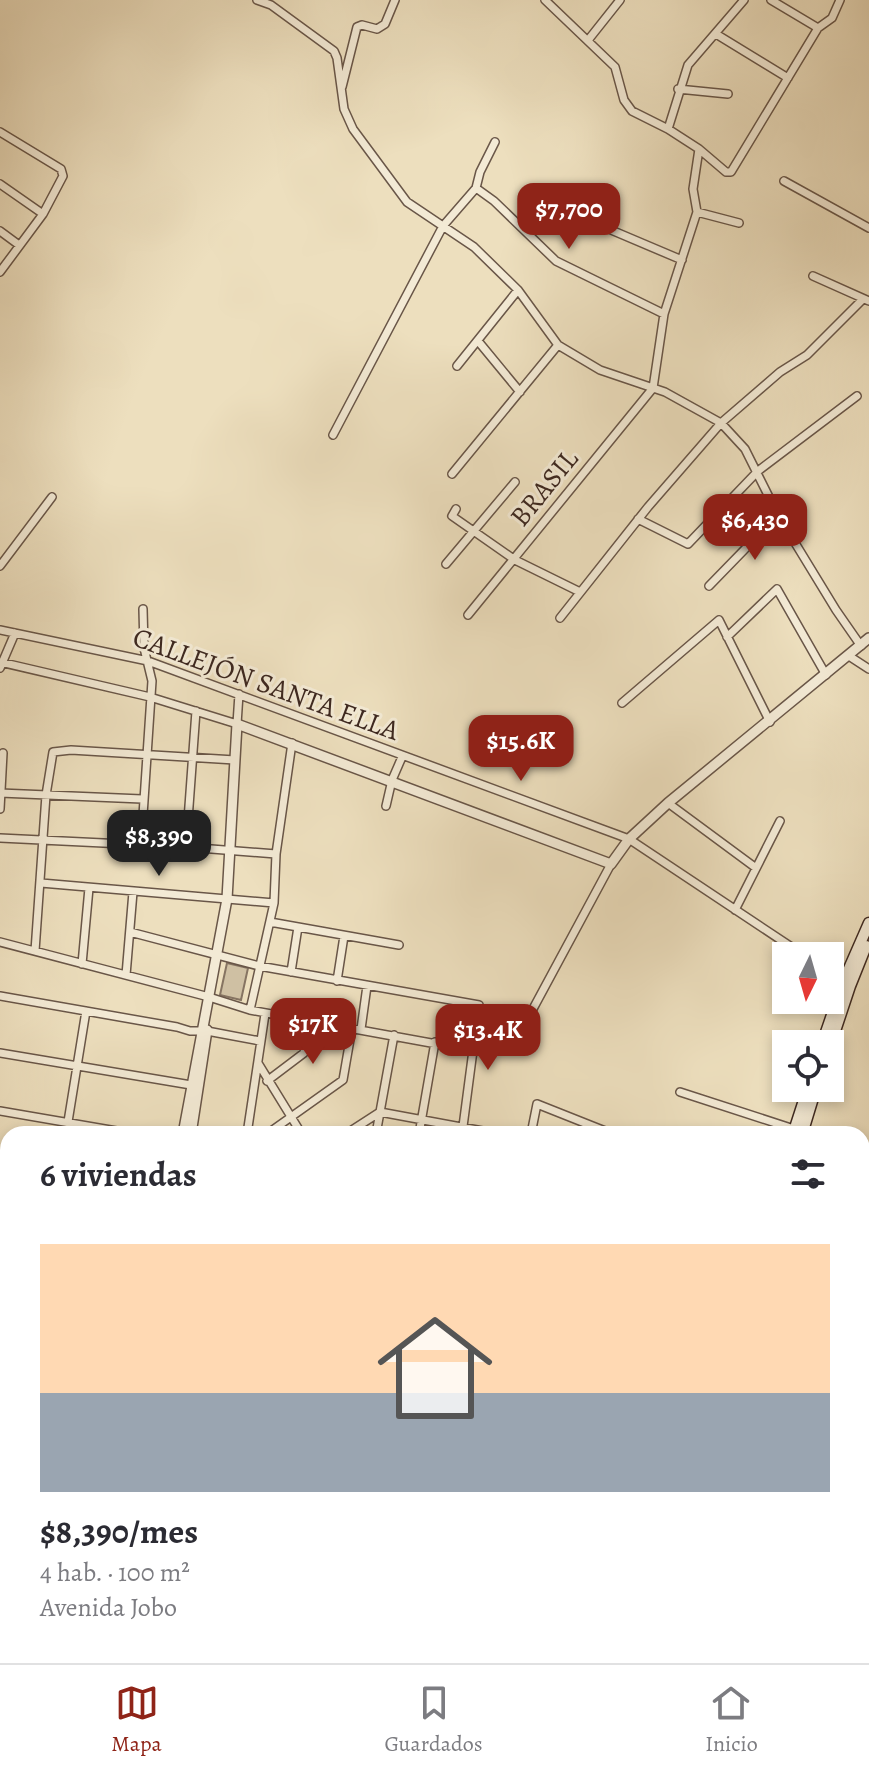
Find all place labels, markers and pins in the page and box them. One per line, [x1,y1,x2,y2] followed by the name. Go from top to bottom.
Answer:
[504,183,634,251] pin: $7,700
[690,494,820,562] pin: $6,430
[456,715,586,783] pin: $15.6K
[94,810,224,878] pin: $8,390
[266,998,360,1066] pin: $17K
[423,1004,553,1072] pin: $13.4K

